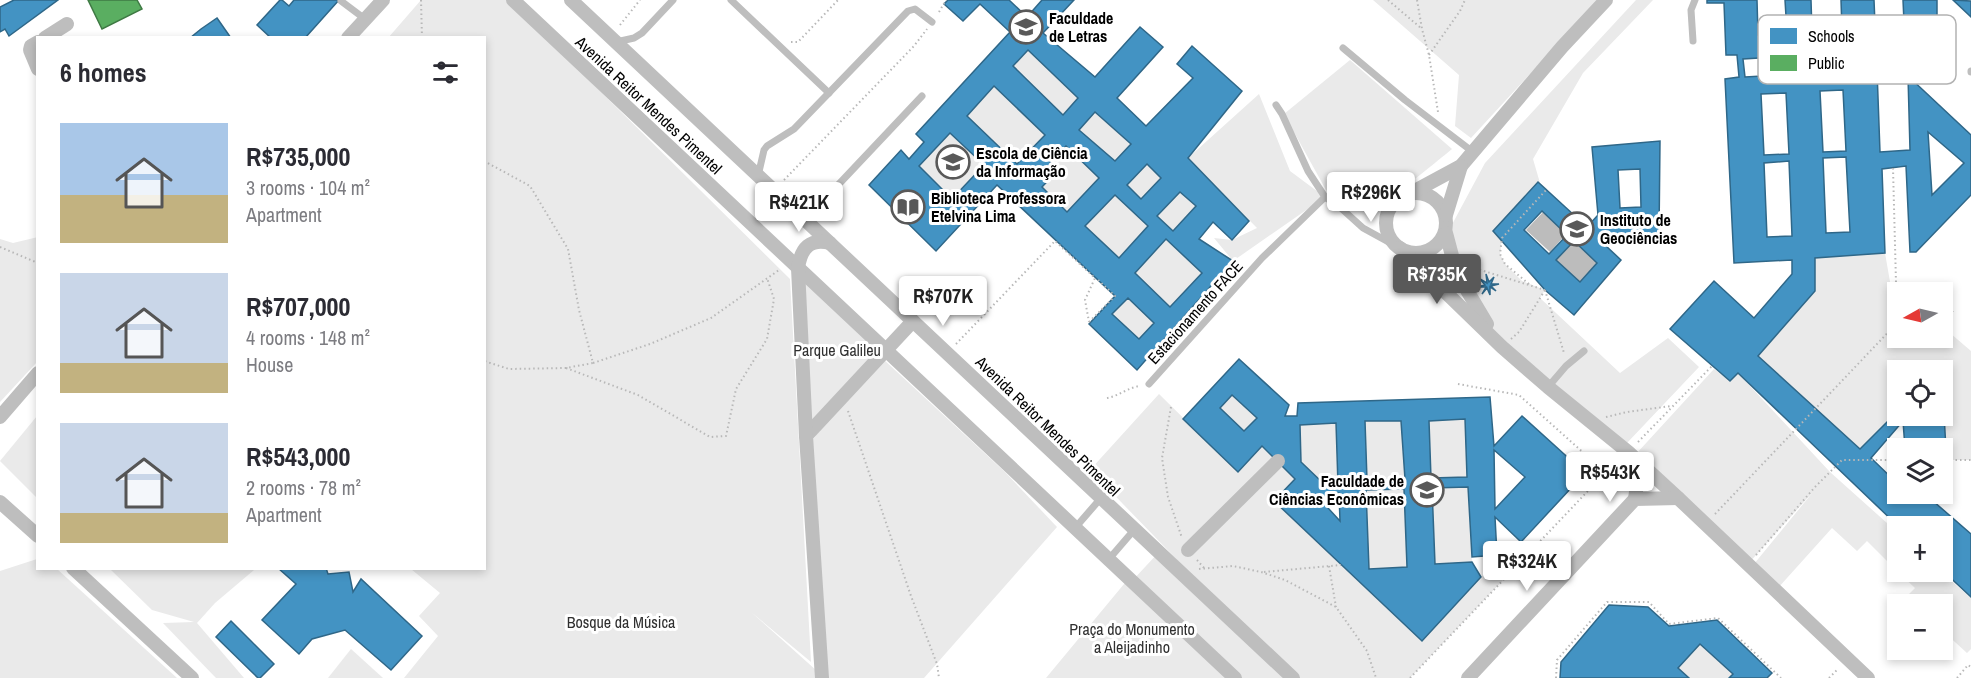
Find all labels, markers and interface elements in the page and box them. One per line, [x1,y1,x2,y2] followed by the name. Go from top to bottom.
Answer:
[1049,7,1113,47] place label: Faculdade de Letras
[1008,9,1044,45] school or university icon: Faculdade de Letras
[1758,15,1956,84] legend
[1808,25,1855,47] text: Schools
[570,30,727,179] street label: Avenida Reitor Mendes Pimentel
[1808,52,1845,74] text: Public
[60,55,147,90] text: 6 homes
[429,56,462,89] icon: filters
[246,139,350,174] text: R$735,000
[976,142,1088,182] place label: Escola de Ciência da Informação
[935,144,971,180] school or university icon: Escola de Ciência da Informação
[108,147,180,219] icon: home
[1322,172,1420,223] pin: R$296K
[246,174,370,201] text: 3 rooms · 104 m²
[1341,178,1401,205] text: R$296K
[750,182,848,233] pin: R$421K
[931,187,1067,227] place label: Biblioteca Professora Etelvina Lima
[769,188,829,215] text: R$421K
[890,189,926,225] library icon: Biblioteca Professora Etelvina Lima
[246,201,322,228] text: Apartment
[1600,209,1677,249] place label: Instituto de Geociências
[1559,211,1595,247] school or university icon: Instituto de Geociências
[1388,254,1486,305] pin: R$735K
[1142,255,1248,369] street label: Estacionamento FACE
[1407,260,1467,287] text: R$735K
[894,276,992,327] pin: R$707K
[913,282,973,309] text: R$707K
[1887,282,1953,348] north arrow
[1887,282,1953,660] map controls
[246,289,350,324] text: R$707,000
[108,297,180,369] icon: home
[246,324,370,351] text: 4 rooms · 148 m²
[793,339,881,361] park label: Parque Galileu
[970,350,1125,501] street label: Avenida Reitor Mendes Pimentel
[246,351,293,378] text: House
[1887,360,1953,426] button: locate
[1887,438,1953,504] button: layers
[246,439,350,474] text: R$543,000
[108,447,180,519] icon: home
[1561,452,1659,503] pin: R$543K
[1580,458,1640,485] text: R$543K
[1269,470,1404,510] place label: Faculdade de Ciências Econômicas
[1409,472,1445,508] school or university icon: Faculdade de Ciências Econômicas
[246,474,361,501] text: 2 rooms · 78 m²
[246,501,322,528] text: Apartment
[1887,516,1953,582] button: +
[1478,541,1576,592] pin: R$324K
[1497,547,1557,574] text: R$324K
[1887,594,1953,660] button: −
[567,611,676,633] park label: Bosque da Música
[1069,618,1195,658] park label: Praça do Monumento a Aleijadinho

